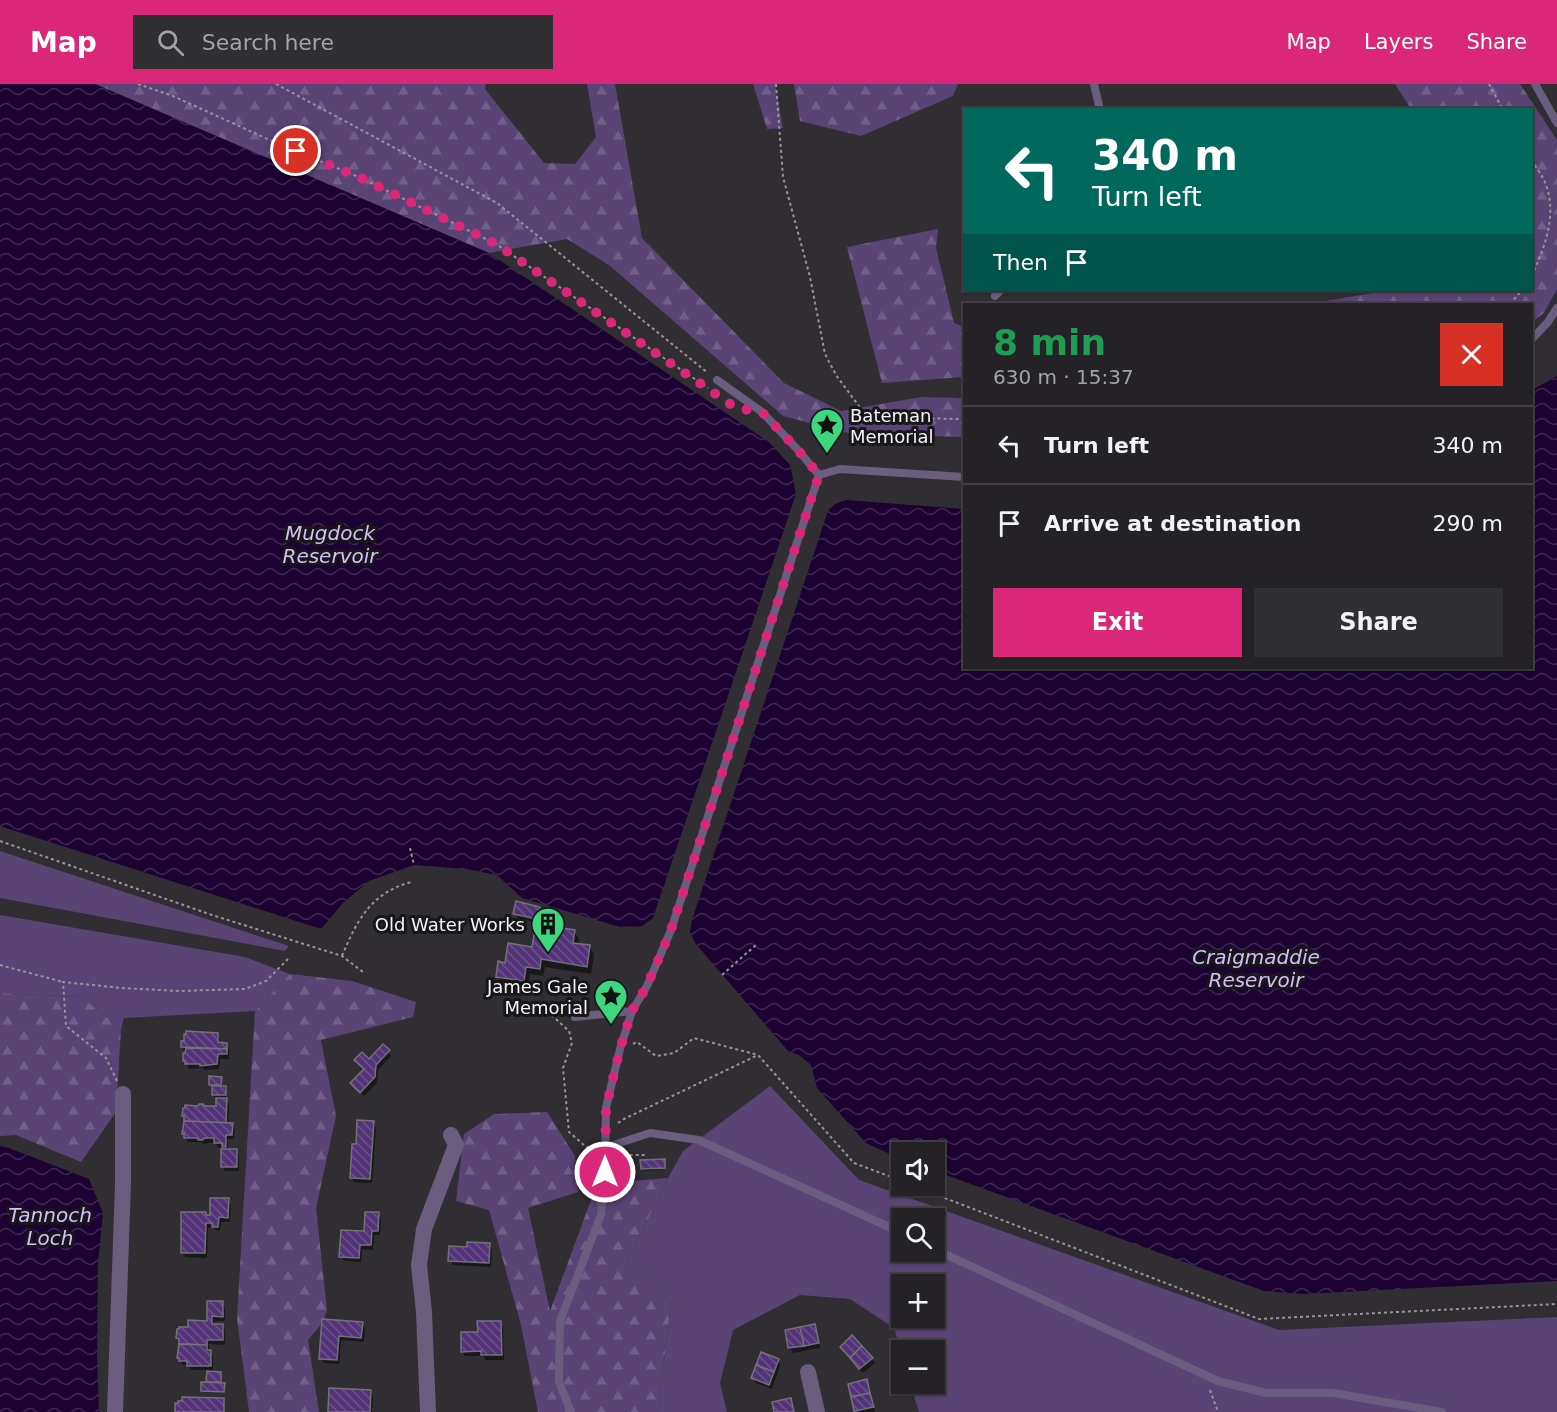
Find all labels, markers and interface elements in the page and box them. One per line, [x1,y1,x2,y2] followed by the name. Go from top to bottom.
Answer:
[133,15,553,69] search box
[30,26,97,59] text: Map
[154,26,187,59] icon: search
[202,30,334,55] text: Search here
[1287,30,1331,54] text: Map
[1364,30,1433,54] text: Layers
[1466,30,1527,54] text: Share
[270,125,321,176] pin
[1092,131,1238,180] text: 340 m
[993,132,1071,210] icon: left
[279,134,312,167] icon: arrive
[1092,181,1202,212] text: Turn left
[1060,246,1093,279] icon: arrive
[993,250,1048,275] text: Then
[993,322,1106,363] text: 8 min
[1440,323,1503,386] button: close
[993,365,1134,389] text: 630 m · 15:37
[850,405,934,447] place label: Bateman Memorial
[809,407,845,454] place icon: Bateman Memorial
[993,429,1026,462] icon: left
[1044,433,1149,458] text: Turn left
[1433,433,1503,458] text: 340 m
[993,507,1026,540] icon: arrive
[1044,511,1301,536] text: Arrive at destination
[1433,511,1503,536] text: 290 m
[283,521,379,568] water label: Mugdock Reservoir
[993,588,1242,657] button: Exit
[1254,588,1503,657] button: Share
[530,906,566,953] building icon: Old Water Works
[375,914,525,935] place label: Old Water Works
[1192,945,1320,992] water label: Craigmaddie Reservoir
[486,976,588,1018] place label: James Gale Memorial
[593,978,629,1025] place icon: James Gale Memorial
[573,1140,637,1204] position arrow
[891,1142,945,1394] map controls
[891,1142,945,1196] button: sound
[8,1203,92,1250] water label: Tannoch Loch
[891,1208,945,1262] button: search
[891,1274,945,1328] button: +
[891,1340,945,1394] button: −

